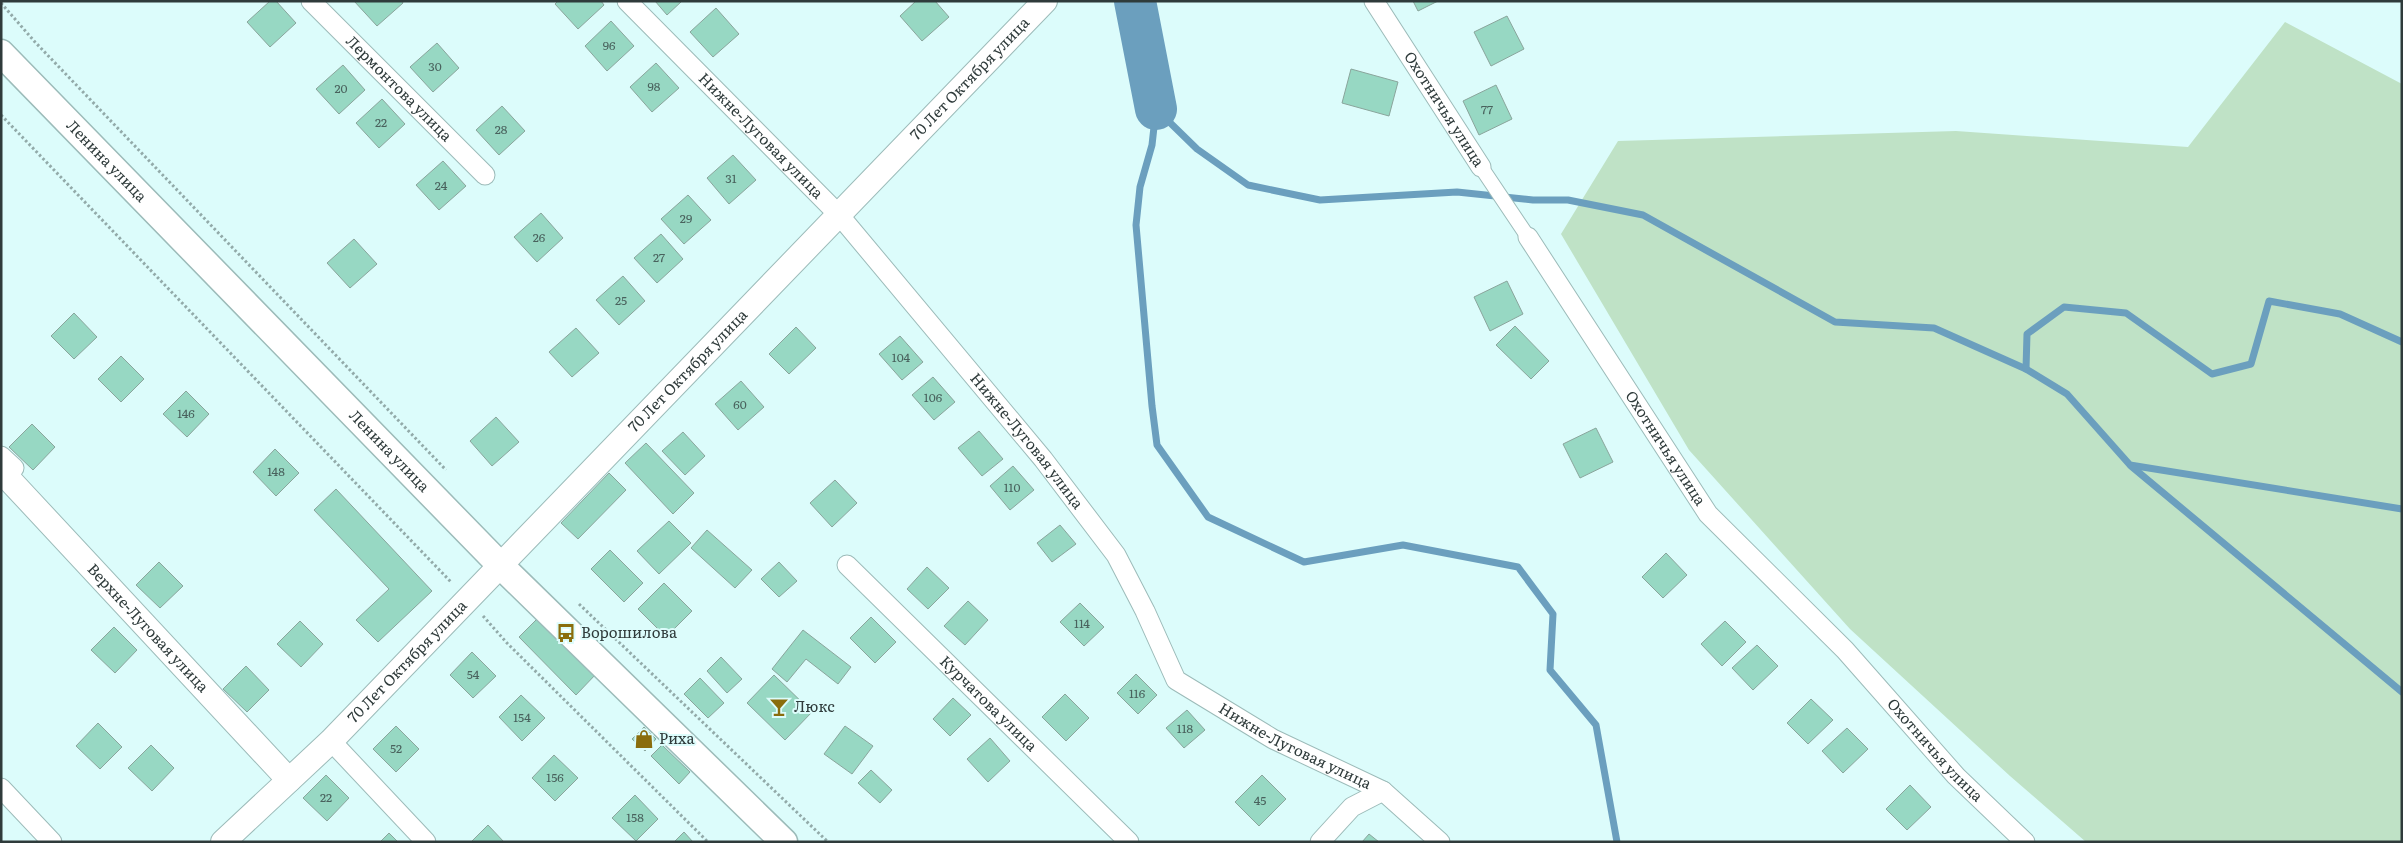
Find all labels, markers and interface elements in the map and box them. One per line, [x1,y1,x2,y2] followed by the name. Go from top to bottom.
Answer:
[904,10,1034,145] street label: 70 Лет Октября улица
[341,29,459,147] street label: Лермонтова улица
[603,36,616,54] house number: 96
[1399,46,1491,172] street label: Охотничья улица
[428,57,442,75] house number: 30
[694,67,830,204] street label: Нижне-Луговая улица
[648,77,661,95] house number: 98
[334,79,348,97] house number: 20
[1481,100,1493,118] house number: 77
[375,113,387,131] house number: 22
[62,114,154,207] street label: Ленина улица
[495,120,508,138] house number: 28
[725,169,737,187] house number: 31
[435,176,448,194] house number: 24
[680,209,692,227] house number: 29
[533,228,546,246] house number: 26
[653,248,665,266] house number: 27
[615,291,627,309] house number: 25
[622,303,753,437] street label: 70 Лет Октября улица
[892,348,911,366] house number: 104
[965,367,1090,514] street label: Нижне-Луговая улица
[1621,385,1713,510] street label: Охотничья улица
[924,388,943,406] house number: 106
[733,395,747,413] house number: 60
[177,404,195,422] house number: 146
[345,404,436,497] street label: Ленина улица
[267,462,285,480] house number: 148
[1004,478,1020,496] house number: 110
[83,558,215,698] street label: Верхне-Луговая улица
[341,593,472,728] street label: 70 Лет Октября улица
[1074,614,1090,632] house number: 114
[581,620,678,643] place label: Ворошилова
[555,622,577,644] bus stop icon: Ворошилова
[935,649,1044,757] street label: Курчатова улица
[467,665,480,683] house number: 54
[1129,684,1146,702] house number: 116
[1882,692,1990,807] street label: Охотничья улица
[794,694,835,717] place label: Люкс
[768,696,790,718] bar icon: Люкс
[1215,696,1377,794] street label: Нижне-Луговая улица
[513,708,531,726] house number: 154
[1177,719,1194,737] house number: 118
[659,726,696,749] place label: Риха
[633,728,655,750] shop icon: Риха
[390,739,402,757] house number: 52
[546,768,564,786] house number: 156
[320,788,332,806] house number: 22
[1254,791,1266,809] house number: 45
[626,808,644,826] house number: 158

